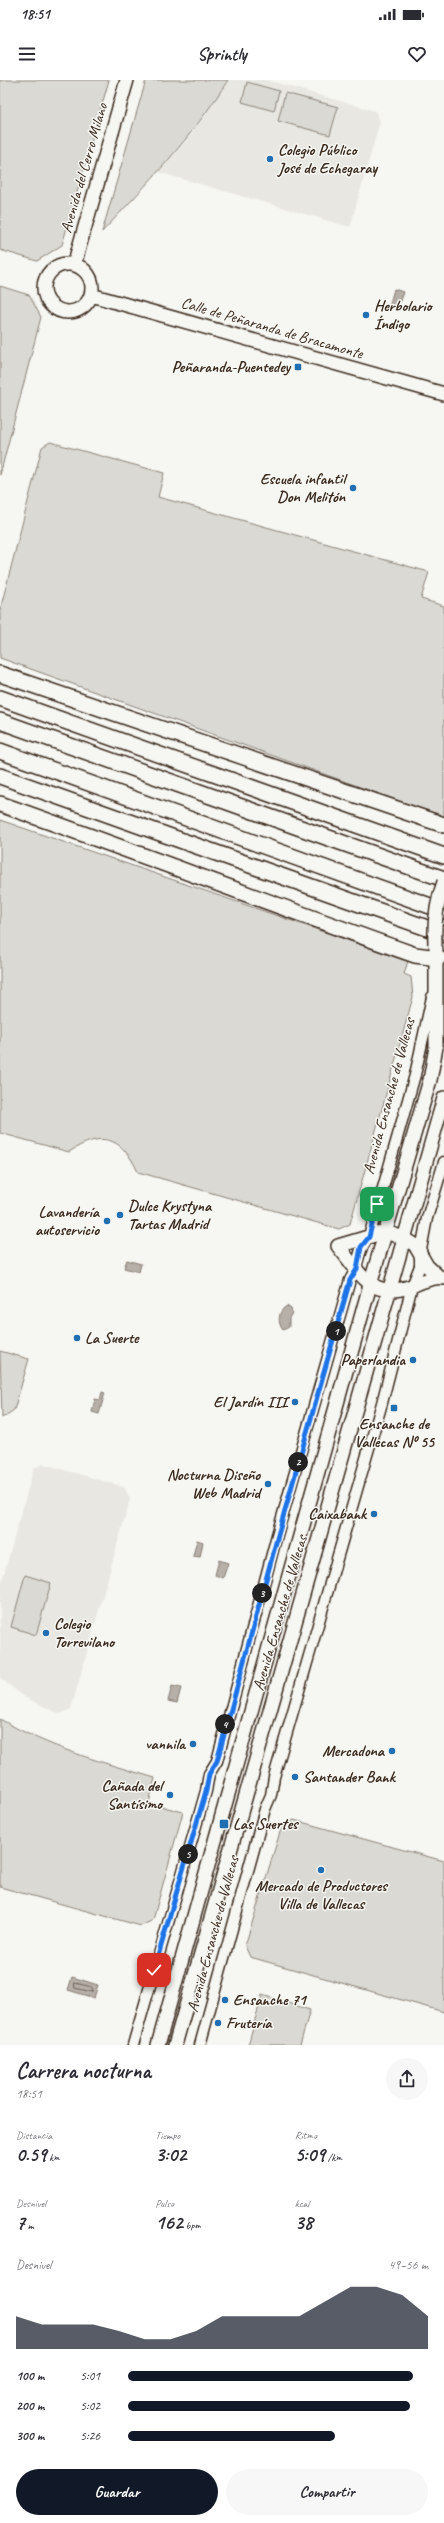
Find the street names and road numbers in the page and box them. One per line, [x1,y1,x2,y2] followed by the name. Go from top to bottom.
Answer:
[56,100,112,235] street label: Avenida del Cerro Milano
[179,292,367,364] street label: Calle de Peñaranda de Bracamonte
[359,1014,420,1176] street label: Avenida Ensanche de Vallecas
[248,1532,312,1693] street label: Avenida Ensanche de Vallecas
[183,1852,244,2014] street label: Avenida Ensanche de Vallecas

